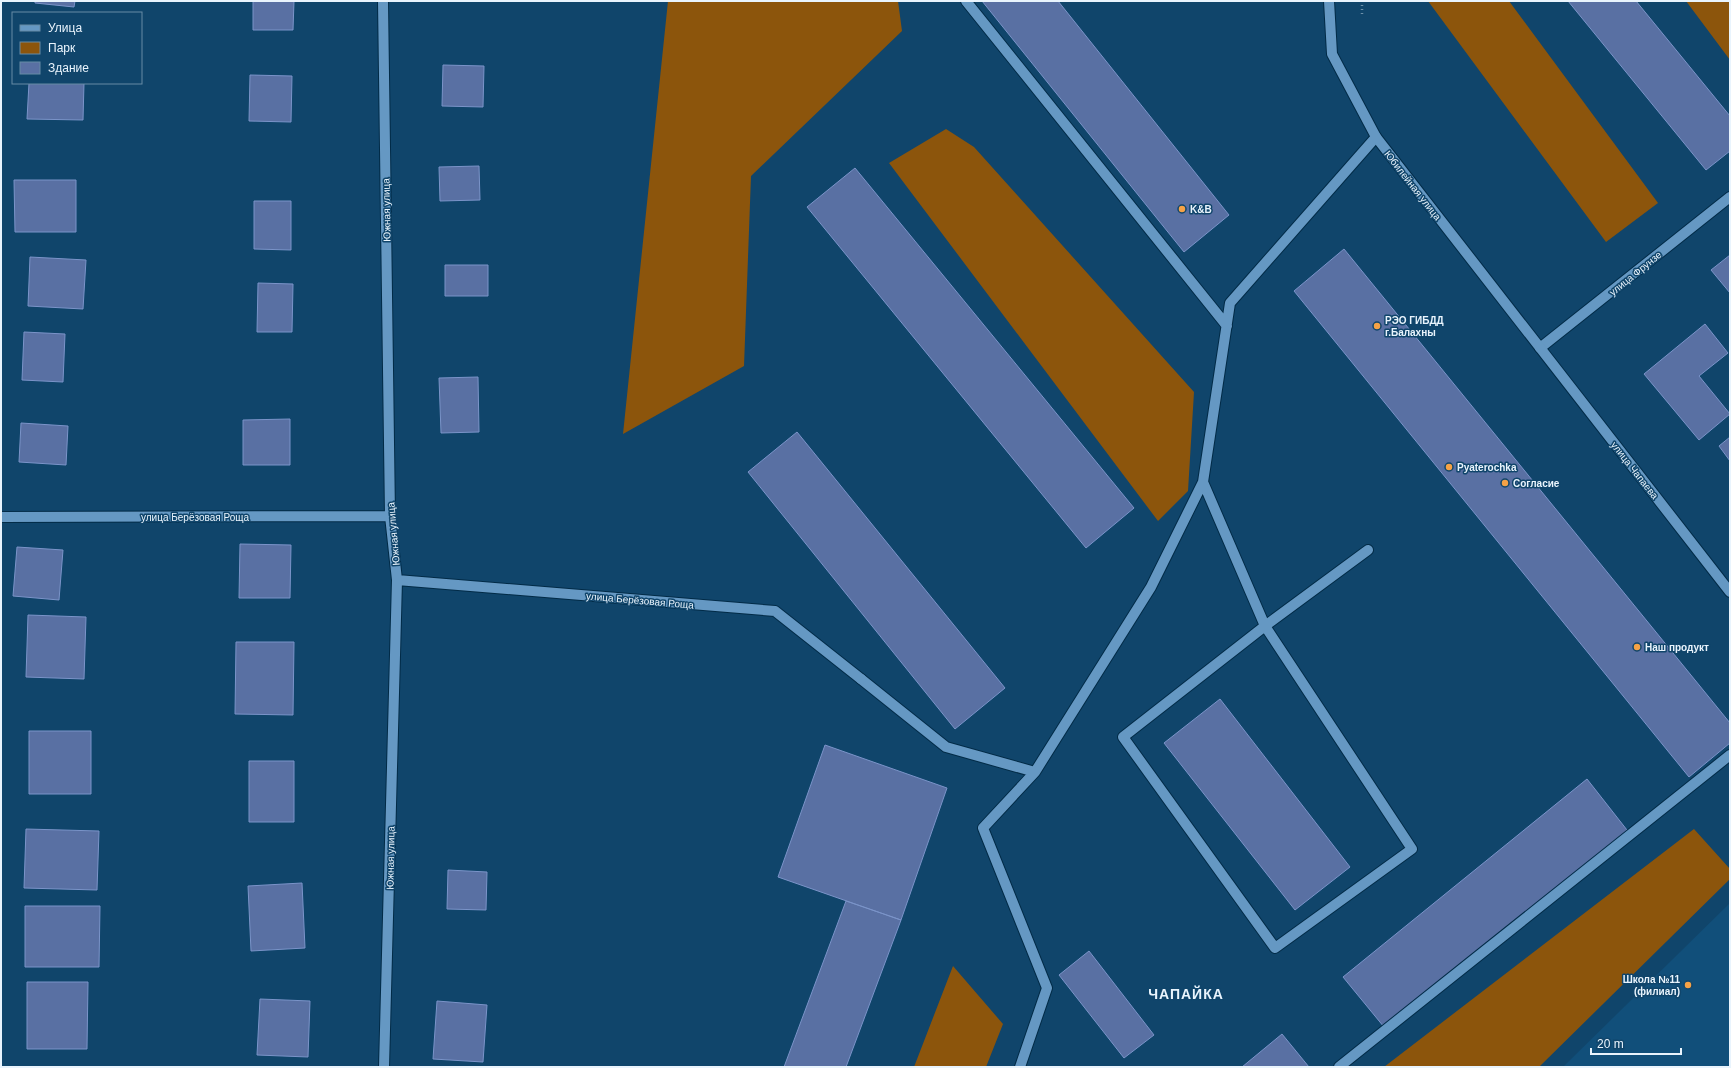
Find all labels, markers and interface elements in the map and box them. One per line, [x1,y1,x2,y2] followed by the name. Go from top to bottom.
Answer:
[12,12,142,84] legend
[48,21,82,35] text: Улица
[48,41,76,55] text: Парк
[48,61,89,75] text: Здание
[1382,148,1443,223] street label: Юбилейная улица
[380,178,393,242] street label: Южная улица
[1177,204,1187,214] marker: K&B
[1190,204,1212,215] place label: K&B
[1607,249,1664,298] street label: улица Фрунзе
[1385,315,1444,338] place label: РЭО ГИБДД г.Балахны
[1372,321,1382,331] marker: РЭО ГИБДД г.Балахны
[1609,439,1661,502] street label: улица Чапаева
[1444,462,1454,472] marker: Pyaterochka
[1457,462,1517,473] place label: Pyaterochka
[1500,478,1510,488] marker: Согласие
[1513,478,1560,489] place label: Согласие
[385,501,402,566] street label: Южная улица
[141,512,249,523] street label: улица Берёзовая Роща
[586,590,695,611] street label: улица Берёзовая Роща
[1632,642,1642,652] marker: Наш продукт
[1645,642,1709,653] place label: Наш продукт
[384,826,397,890] street label: Южная улица
[1623,974,1680,997] place label: Школа №11 (филиал)
[1683,980,1693,990] marker: Школа №11 (филиал)
[1148,985,1224,1002] district label: ЧАПАЙКА
[1591,1030,1681,1056] scale bar
[1597,1037,1624,1051] text: 20 m

